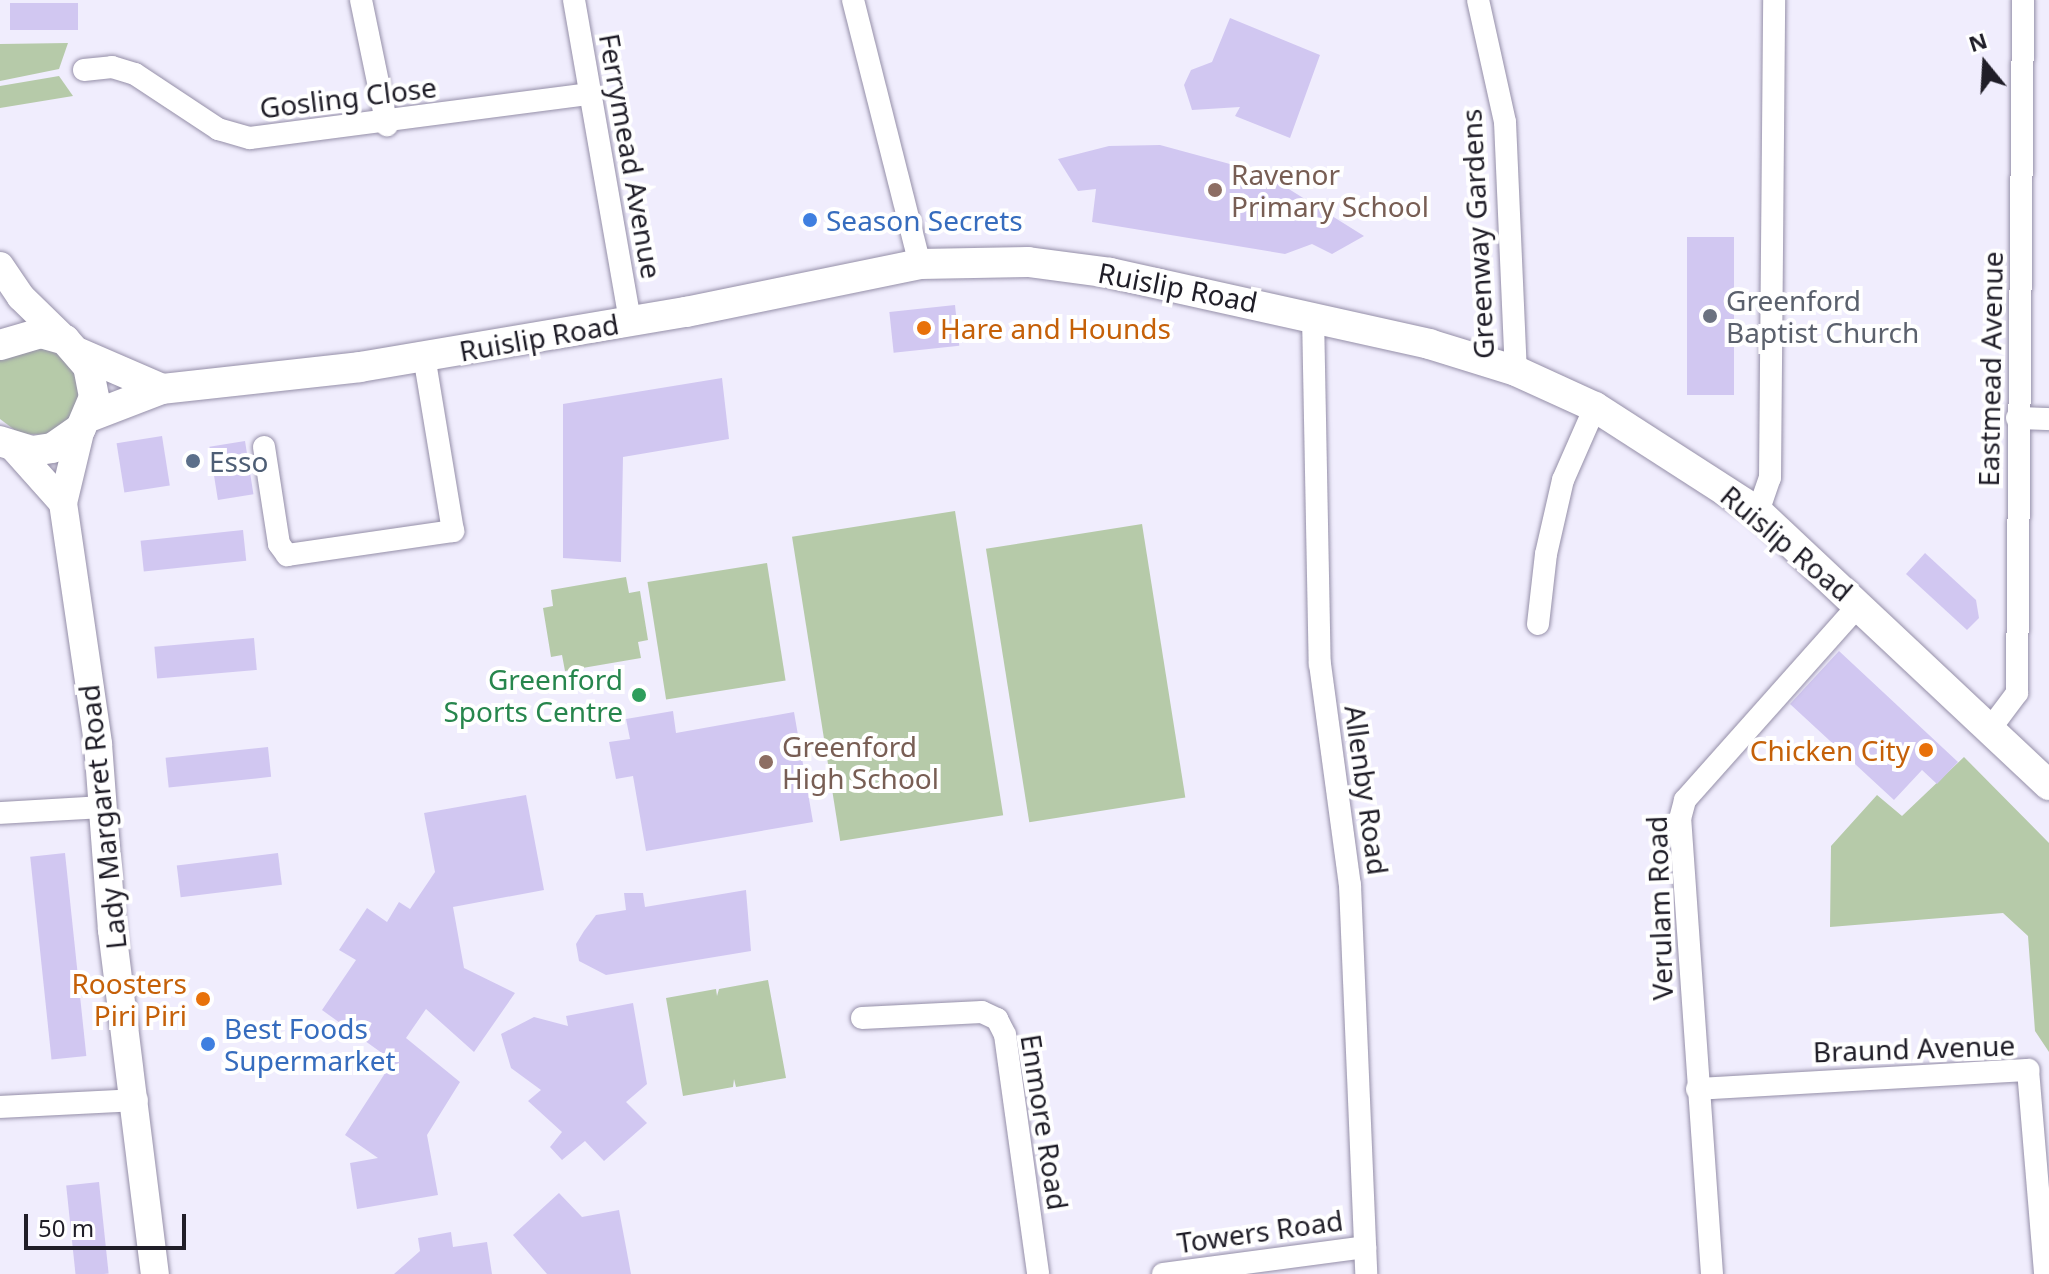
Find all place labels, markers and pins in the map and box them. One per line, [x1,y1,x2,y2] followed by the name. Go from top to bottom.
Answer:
[1231,157,1429,223] place label: Ravenor Primary School
[1206,181,1224,199] marker: Ravenor Primary School
[826,203,1023,237] place label: Season Secrets
[801,211,819,229] marker: Season Secrets
[1726,283,1919,349] place label: Greenford Baptist Church
[1701,307,1719,325] marker: Greenford Baptist Church
[940,311,1171,345] place label: Hare and Hounds
[915,319,933,337] marker: Hare and Hounds
[209,444,268,478] place label: Esso
[184,452,202,470] marker: Esso
[443,662,623,728] place label: Greenford Sports Centre
[630,686,648,704] marker: Greenford Sports Centre
[782,729,939,795] place label: Greenford High School
[1750,733,1910,767] place label: Chicken City
[1917,741,1935,759] marker: Chicken City
[757,753,775,771] marker: Greenford High School
[71,966,187,1032] place label: Roosters Piri Piri
[194,990,212,1008] marker: Roosters Piri Piri
[224,1011,396,1077] place label: Best Foods Supermarket
[199,1035,217,1053] marker: Best Foods Supermarket

